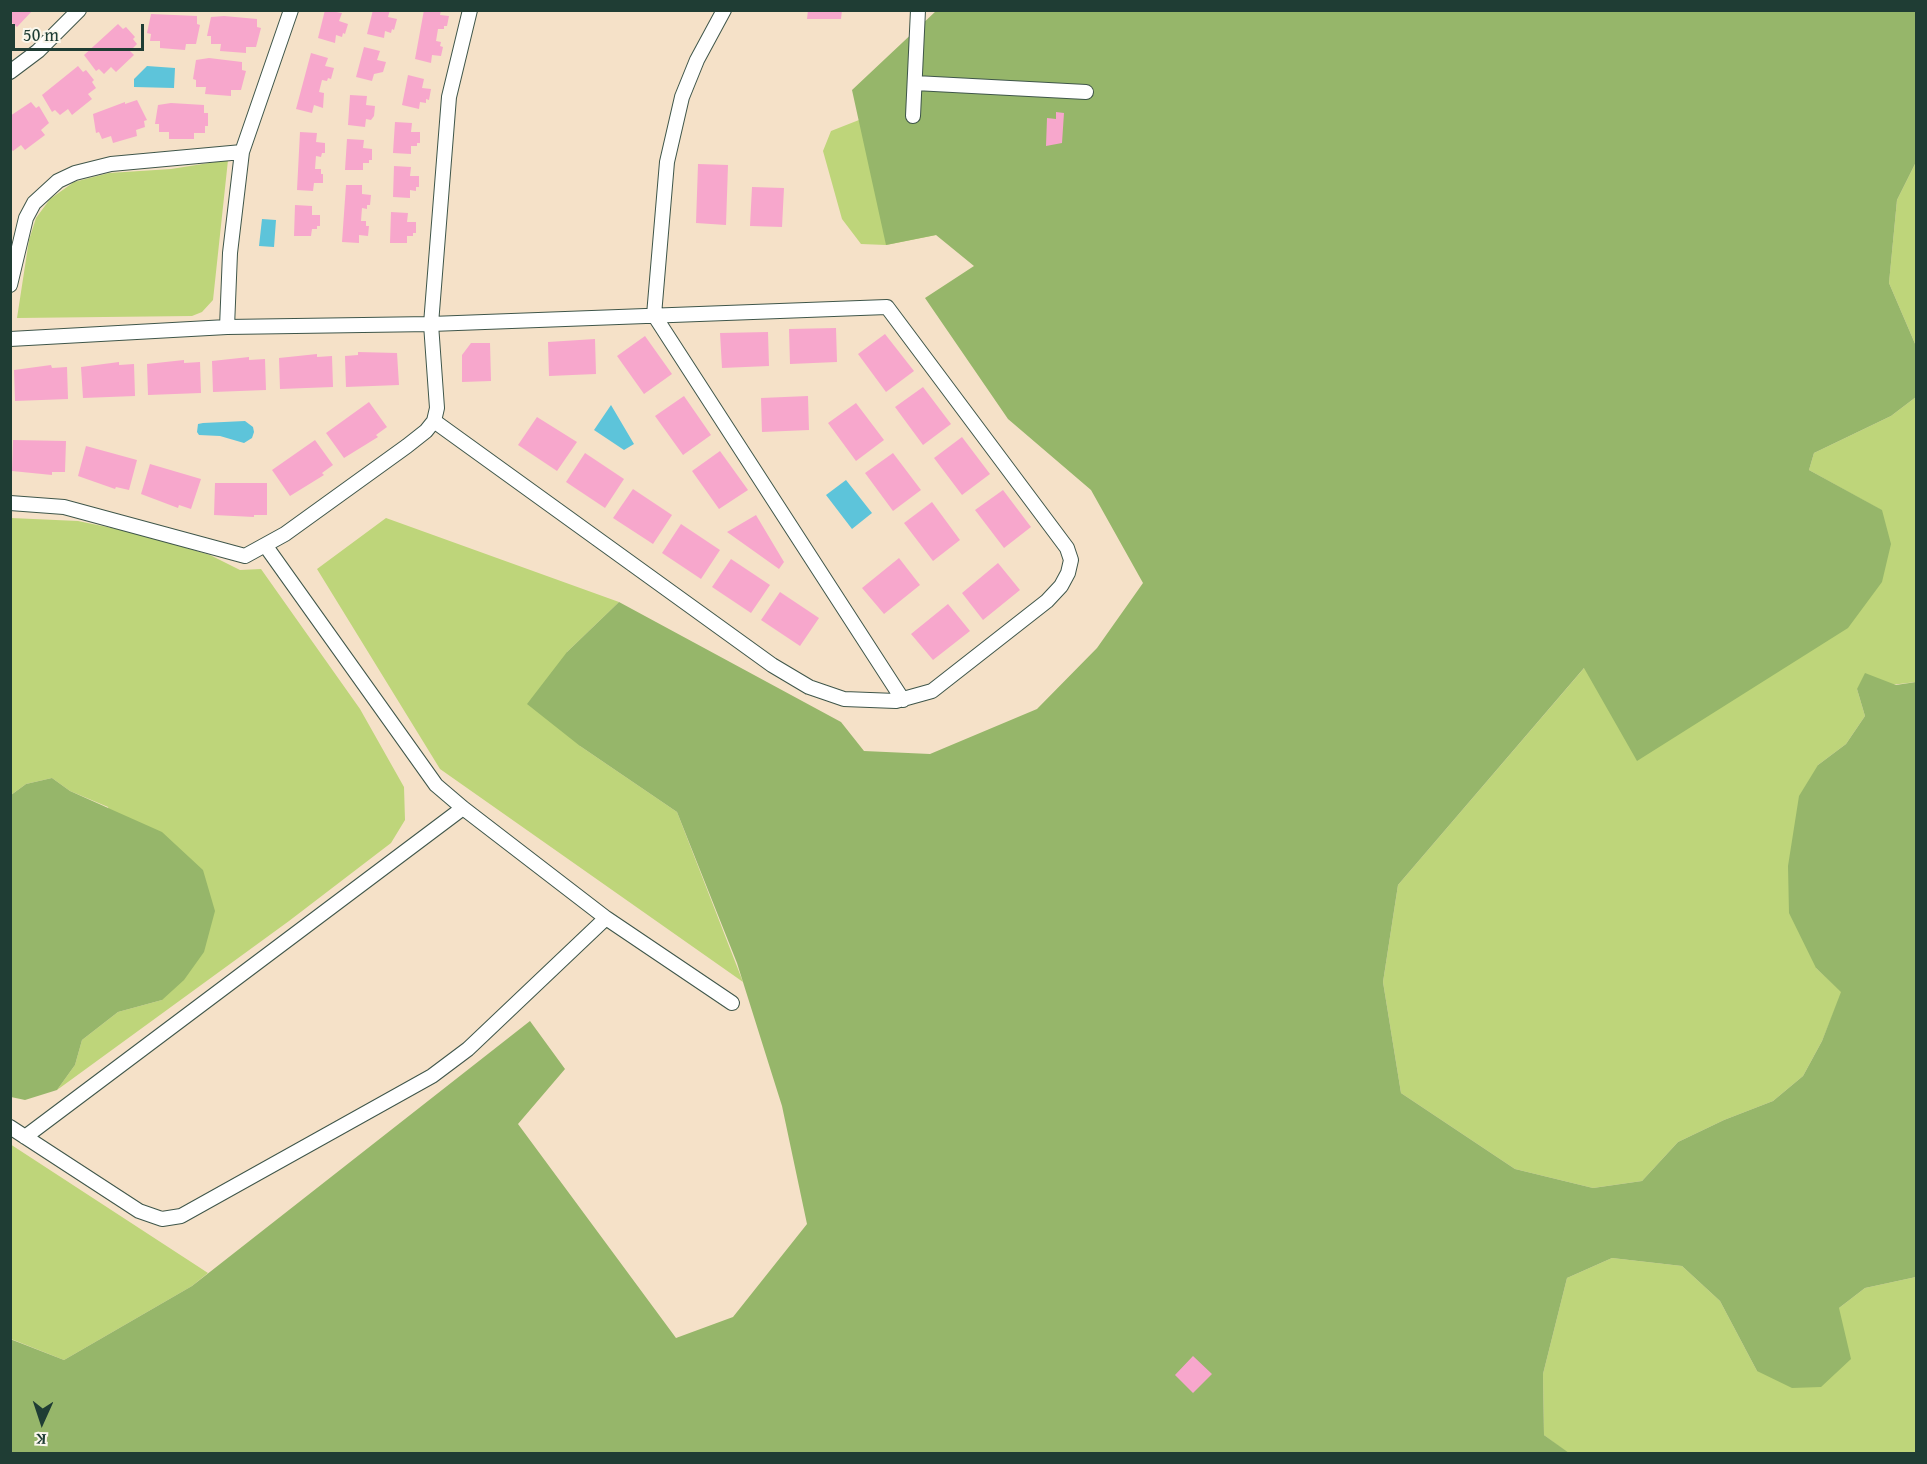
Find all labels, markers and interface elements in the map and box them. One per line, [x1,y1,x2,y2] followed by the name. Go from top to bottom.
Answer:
[15,12,147,50] scale bar
[23,21,59,48] text: 50 m
[12,1392,72,1452] north arrow
[35,1428,47,1452] text: K

